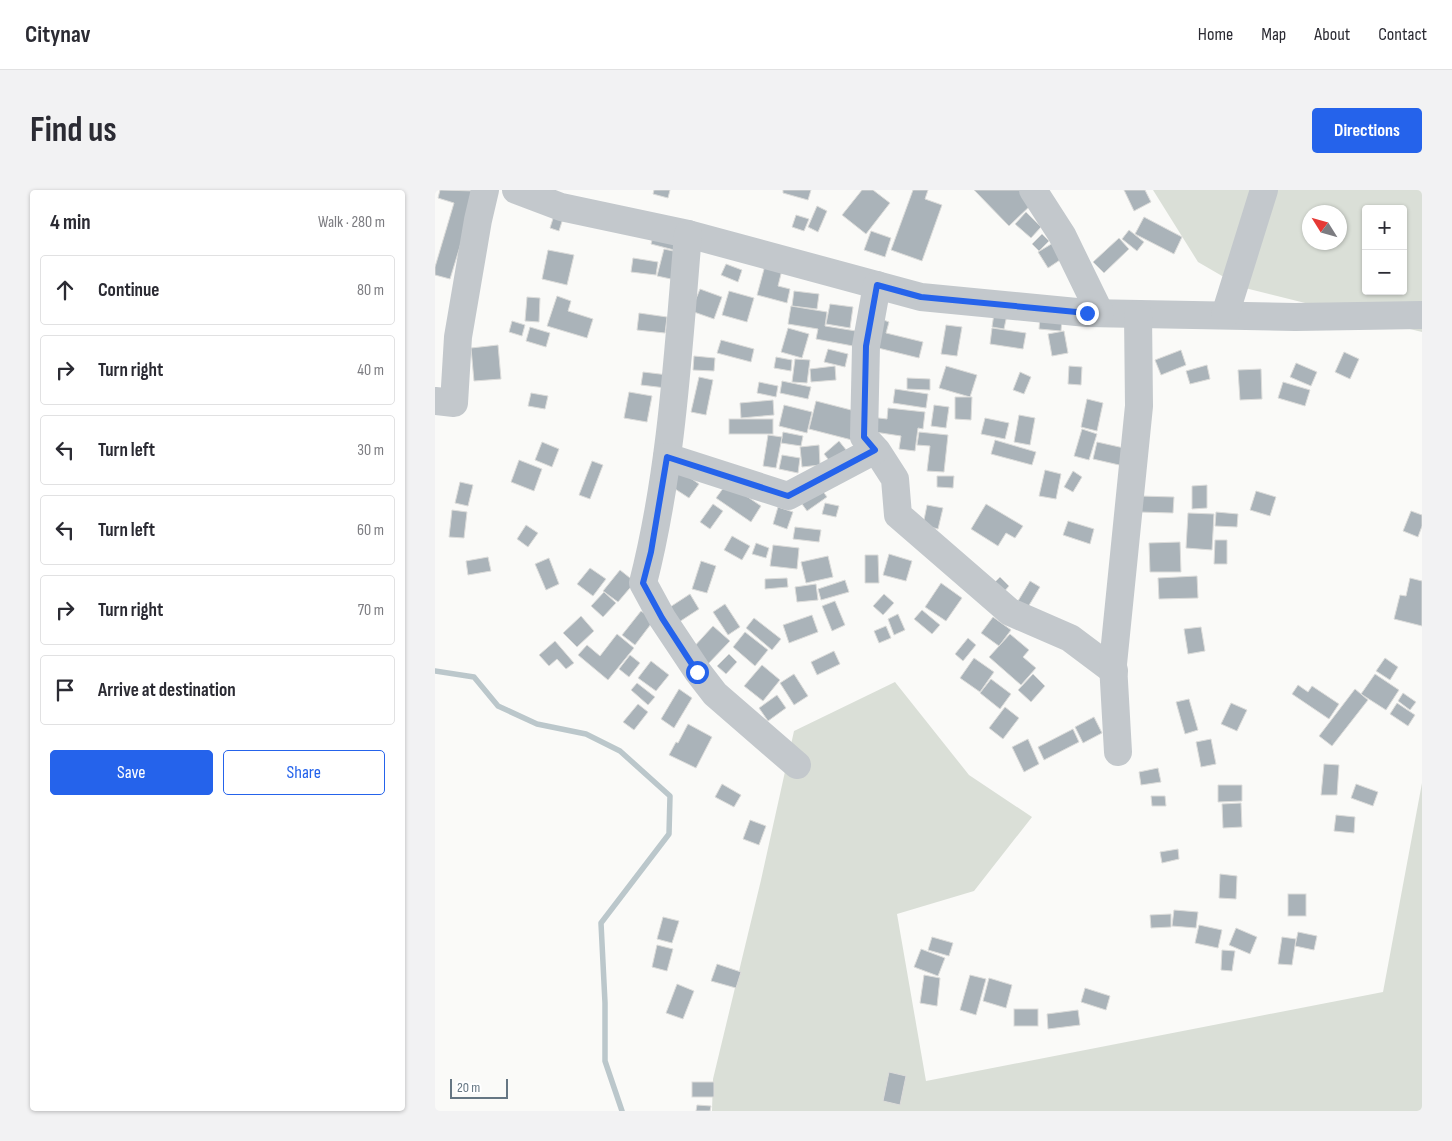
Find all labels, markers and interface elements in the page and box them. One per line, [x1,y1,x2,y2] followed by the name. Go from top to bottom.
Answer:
[25,20,91,49] text: Citynav
[1198,24,1233,45] text: Home
[1261,24,1286,45] text: Map
[1314,24,1350,45] text: About
[1378,24,1427,45] text: Contact
[1312,108,1422,153] button: Directions
[30,109,117,152] text: Find us
[1302,205,1347,250] north arrow
[1362,205,1407,295] map controls
[1362,205,1407,250] button: +
[50,210,91,235] text: 4 min
[318,213,385,232] text: Walk · 280 m
[1362,250,1407,295] button: −
[51,276,79,304] icon: ahead
[98,279,159,302] text: Continue
[357,281,384,300] text: 80 m
[1076,302,1099,325] route end
[51,356,79,384] icon: right
[98,359,163,382] text: Turn right
[357,361,384,380] text: 40 m
[51,436,79,464] icon: left
[98,439,155,462] text: Turn left
[357,441,384,460] text: 30 m
[51,516,79,544] icon: left
[98,519,155,542] text: Turn left
[357,521,384,540] text: 60 m
[51,596,79,624] icon: right
[98,599,163,622] text: Turn right
[358,601,384,620] text: 70 m
[686,661,709,684] route start
[51,676,79,704] icon: arrive
[98,679,236,702] text: Arrive at destination
[50,750,213,795] button: Save
[223,750,385,795] button: Share
[450,1076,507,1099] scale bar
[457,1079,480,1096] text: 20 m

